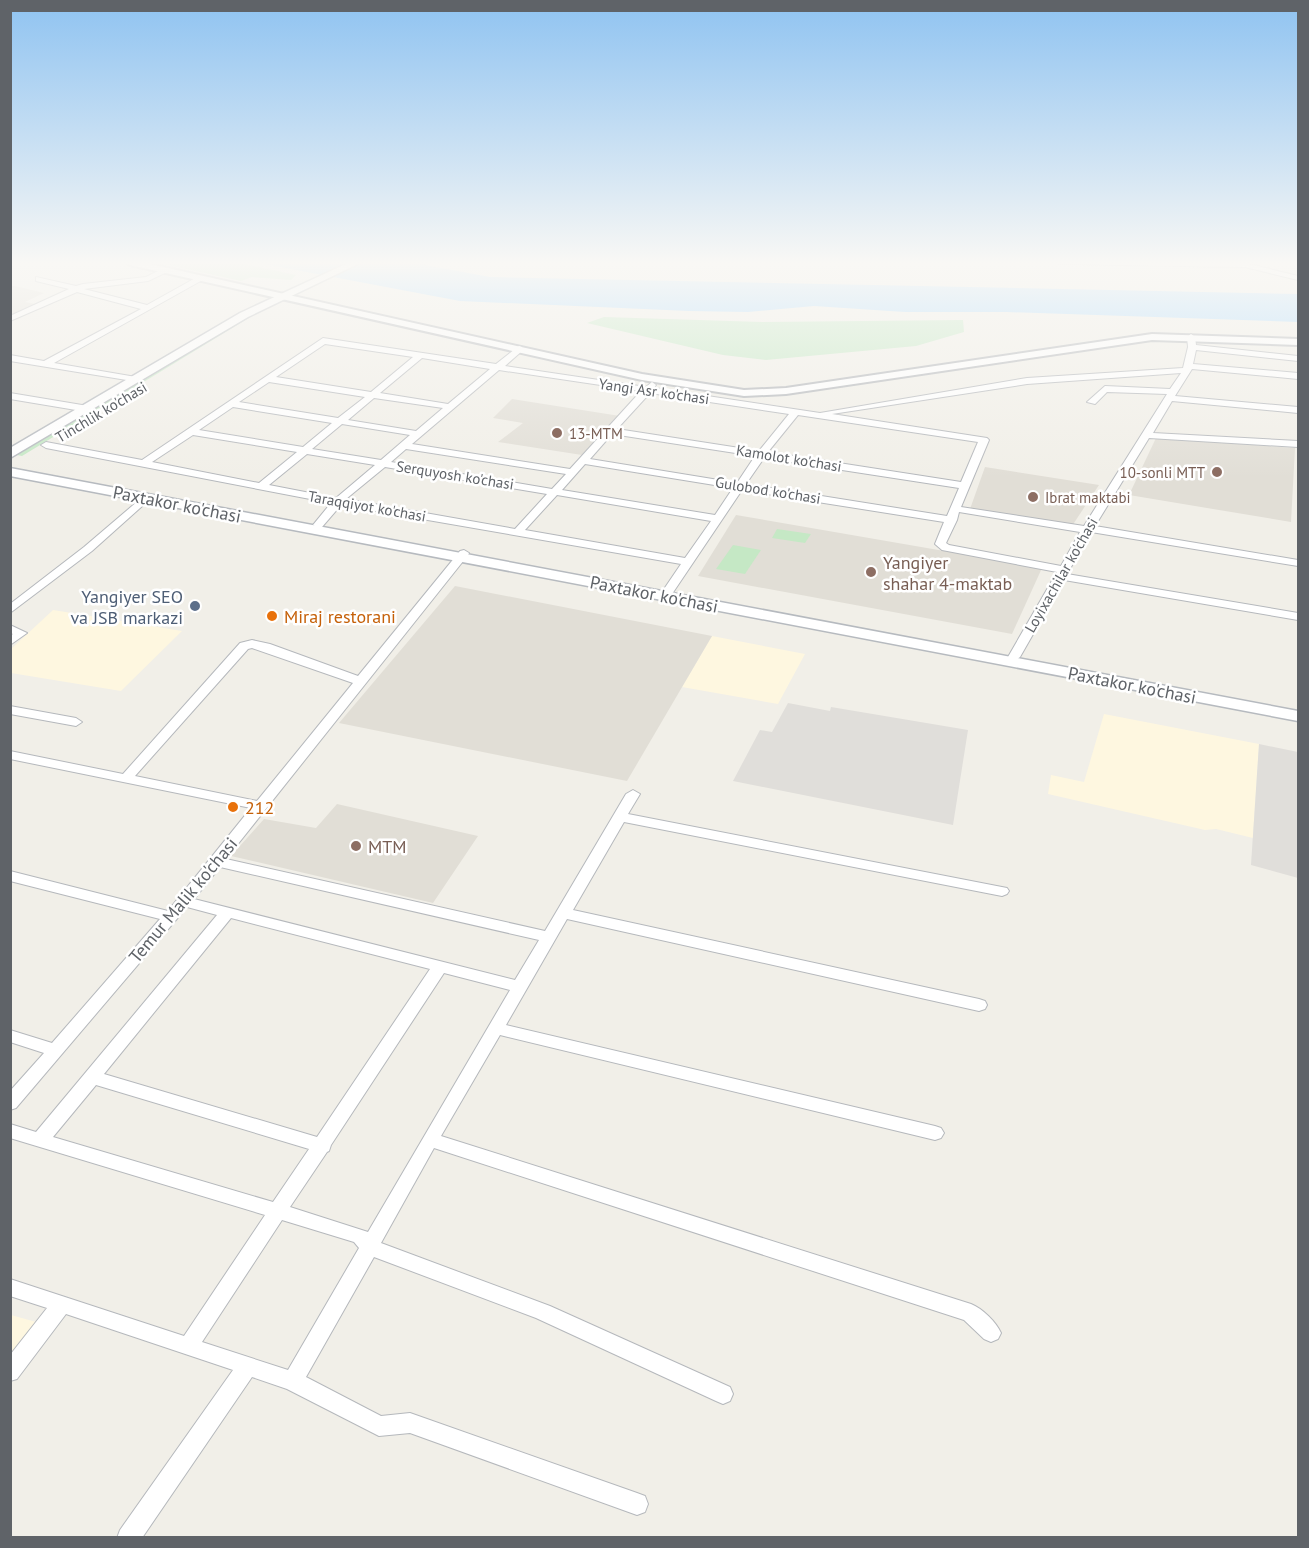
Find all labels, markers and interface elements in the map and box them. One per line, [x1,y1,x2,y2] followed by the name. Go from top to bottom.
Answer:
[597,374,711,408] street label: Yangi Asr ko'chasi
[52,377,150,447] street label: Tinchlik ko'chasi
[569,424,623,443] place label: 13-MTM
[550,426,564,440] marker: 13-MTM
[735,440,843,476] street label: Kamolot ko'chasi
[395,456,515,494] street label: Serquyosh ko'chasi
[1119,463,1206,482] place label: 10-sonli MTT
[1210,465,1224,479] marker: 10-sonli MTT
[714,472,822,508] street label: Gulobod ko'chasi
[111,480,243,528] street label: Paxtakor ko'chasi
[306,486,428,526] street label: Taraqqiyot ko'chasi
[1045,488,1131,507] place label: Ibrat maktabi
[1026,490,1040,504] marker: Ibrat maktabi
[1020,514,1102,636] street label: Loyixachilar ko'chasi
[883,551,1012,595] place label: Yangiyer shahar 4-maktab
[864,565,878,579] marker: Yangiyer shahar 4-maktab
[588,570,720,618] street label: Paxtakor ko'chasi
[70,585,183,629] place label: Yangiyer SEO va JSB markazi
[188,599,202,613] marker: Yangiyer SEO va JSB markazi
[284,605,396,628] place label: Miraj restorani
[265,609,279,623] marker: Miraj restorani
[1066,661,1198,709] street label: Paxtakor ko'chasi
[245,796,274,819] place label: 212
[226,800,240,814] marker: 212
[124,833,242,967] street label: Temur Malik ko'chasi
[368,835,406,858] place label: MTM
[349,839,363,853] marker: MTM

